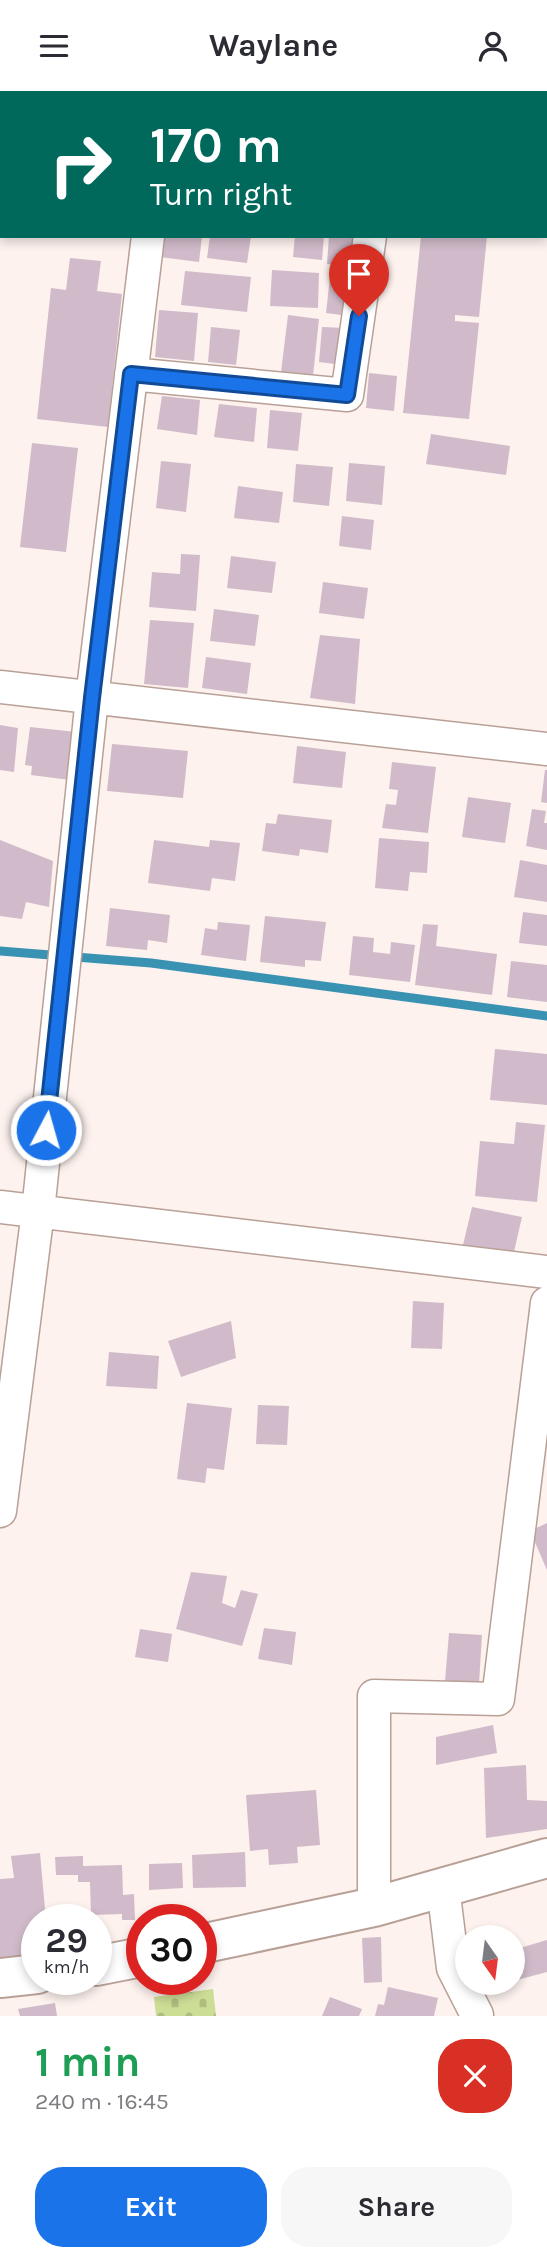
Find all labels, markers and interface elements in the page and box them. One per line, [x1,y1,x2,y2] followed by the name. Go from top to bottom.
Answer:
[35,27,73,65] icon: menu
[209,27,338,64] text: Waylane
[474,27,512,65] icon: person
[150,117,282,174] text: 170 m
[35,119,126,210] icon: right
[150,176,292,213] text: Turn right
[329,244,389,316] pin
[340,255,378,293] icon: arrive
[9,1093,83,1167] position arrow
[126,1904,217,1995] speed limit sign: 30
[45,1920,88,1961] text: 29
[455,1925,525,1995] north arrow
[455,1925,525,1995] map controls
[44,1956,89,1978] text: km/h
[35,2037,140,2087] text: 1 min
[438,2039,512,2113] button: close
[35,2088,169,2115] text: 240 m · 16:45
[35,2167,267,2247] button: Exit
[281,2167,512,2247] button: Share

